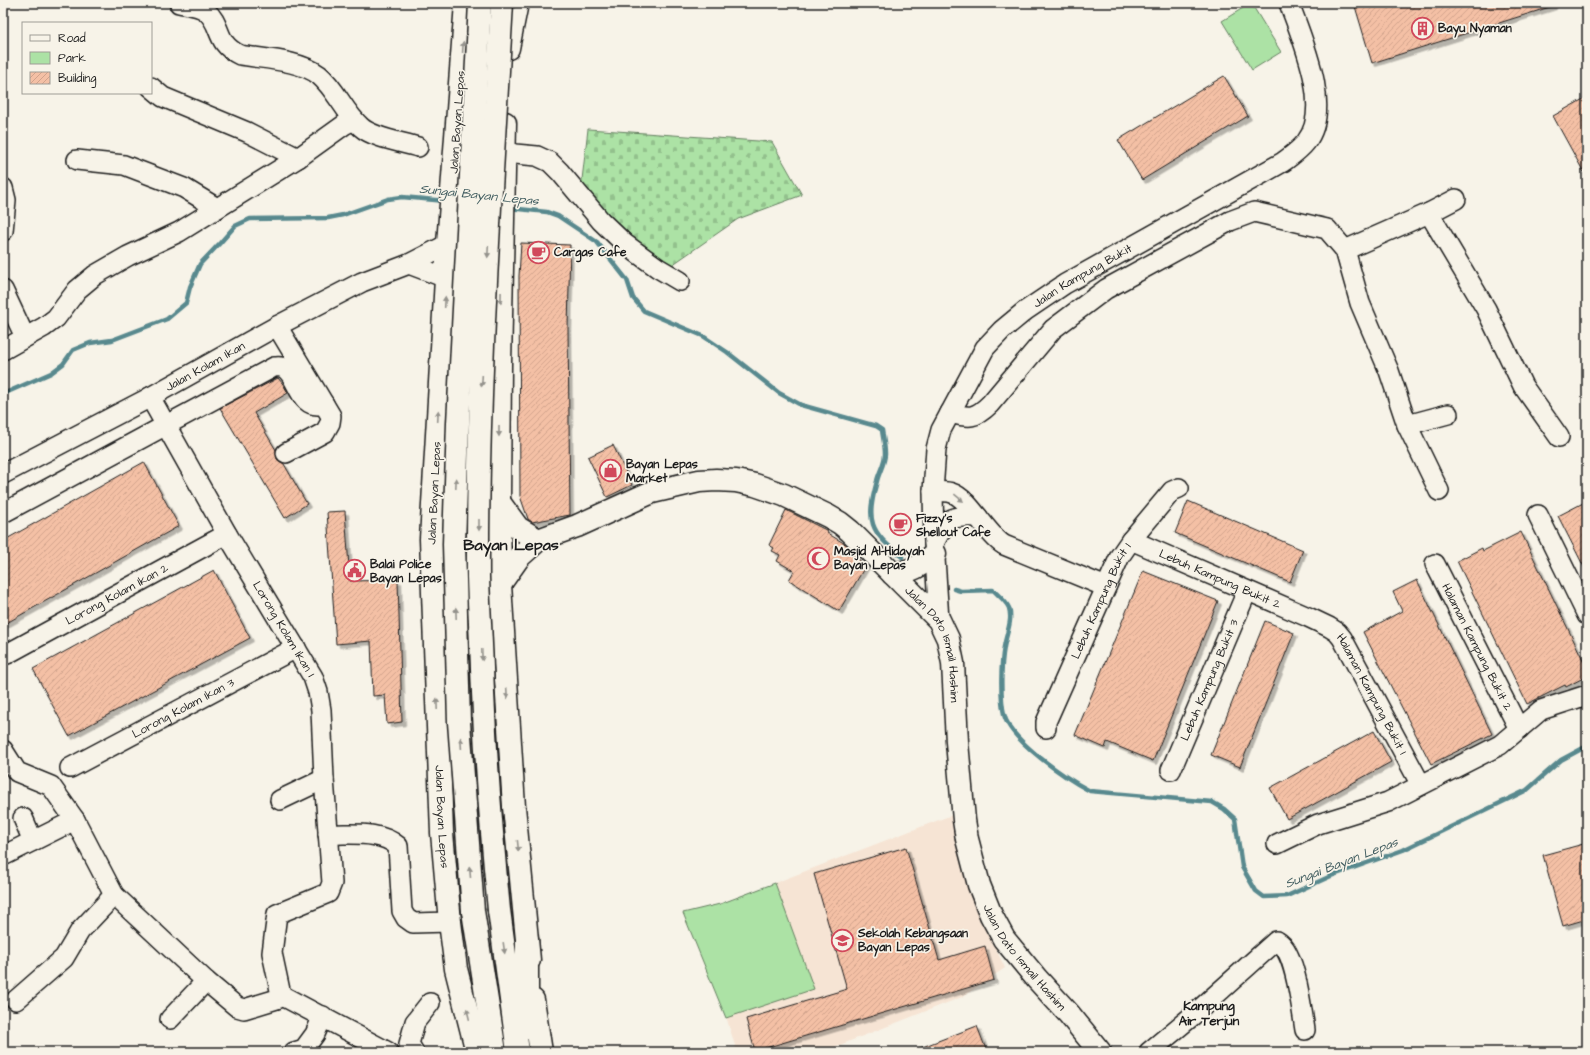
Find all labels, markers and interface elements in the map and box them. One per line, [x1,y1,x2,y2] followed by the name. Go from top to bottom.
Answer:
[1409,15,1435,41] building icon: Bayu Nyaman
[1438,20,1512,38] place label: Bayu Nyaman
[22,22,152,94] legend
[58,30,86,47] text: Road
[459,41,466,53] one-way arrow
[58,50,86,67] text: Park
[58,70,96,88] text: Building
[445,70,471,174] street label: Jalan Bayan Lepas
[418,180,541,211] water label: Sungai Bayan Lepas
[526,239,552,265] cafe icon: Cargas Cafe
[1030,240,1135,312] street label: Jalan Kampung Bukit
[554,244,627,263] place label: Cargas Cafe
[484,246,491,258] one-way arrow
[498,292,504,305] one-way arrow
[441,296,448,308] one-way arrow
[162,338,248,396] street label: Jalan Kolam Ikan
[479,375,485,388] one-way arrow
[434,410,441,422] one-way arrow
[496,425,502,438] one-way arrow
[423,441,447,545] street label: Jalan Bayan Lepas
[626,456,698,487] place label: Bayan Lepas Market
[597,458,623,484] shop icon: Bayan Lepas Market
[452,477,459,489] one-way arrow
[953,494,964,503] one-way arrow
[915,510,991,541] place label: Fizzy's Shellout Cafe
[887,512,913,538] cafe icon: Fizzy's Shellout Cafe
[476,519,482,532] one-way arrow
[463,534,559,557] district label: Bayan Lepas
[1067,539,1136,662] street label: Lebuh Kampung Bukit 1
[834,543,925,575] place label: Masjid Al-Hidayah Bayan Lepas
[805,545,831,571] mosque icon: Masjid Al-Hidayah Bayan Lepas
[1156,545,1283,613] street label: Lebuh Kampung Bukit 2
[370,556,442,588] place label: Balai Police Bayan Lepas
[341,558,367,584] public building icon: Balai Police Bayan Lepas
[63,560,171,629] street label: Lorong Kolam Ikan 2
[248,578,319,681] street label: Lorong Kolam Ikan 1
[1437,581,1516,714] street label: Halaman Kampung Bukit 2
[901,583,963,703] street label: Jalan Dato Ismail Hashim
[452,607,459,619] one-way arrow
[1176,617,1243,743] street label: Lebuh Kampung Bukit 3
[1332,630,1411,758] street label: Halaman Kampung Bukit 1
[478,649,485,661] one-way arrow
[129,674,238,743] street label: Lorong Kolam Ikan 3
[503,687,510,699] one-way arrow
[434,698,441,710] one-way arrow
[457,737,464,749] one-way arrow
[430,765,453,869] street label: Jalan Bayan Lepas
[1282,833,1402,894] water label: Sungai Bayan Lepas
[515,840,521,852] one-way arrow
[467,866,473,878] one-way arrow
[979,902,1070,1015] street label: Jalan Dato Ismail Hashim
[857,925,968,957] place label: Sekolah Kebangsaan Bayan Lepas
[830,927,856,953] school or university icon: Sekolah Kebangsaan Bayan Lepas
[501,942,507,954] one-way arrow
[1179,997,1240,1031] district label: Kampung Air Terjun
[464,1008,470,1020] one-way arrow

